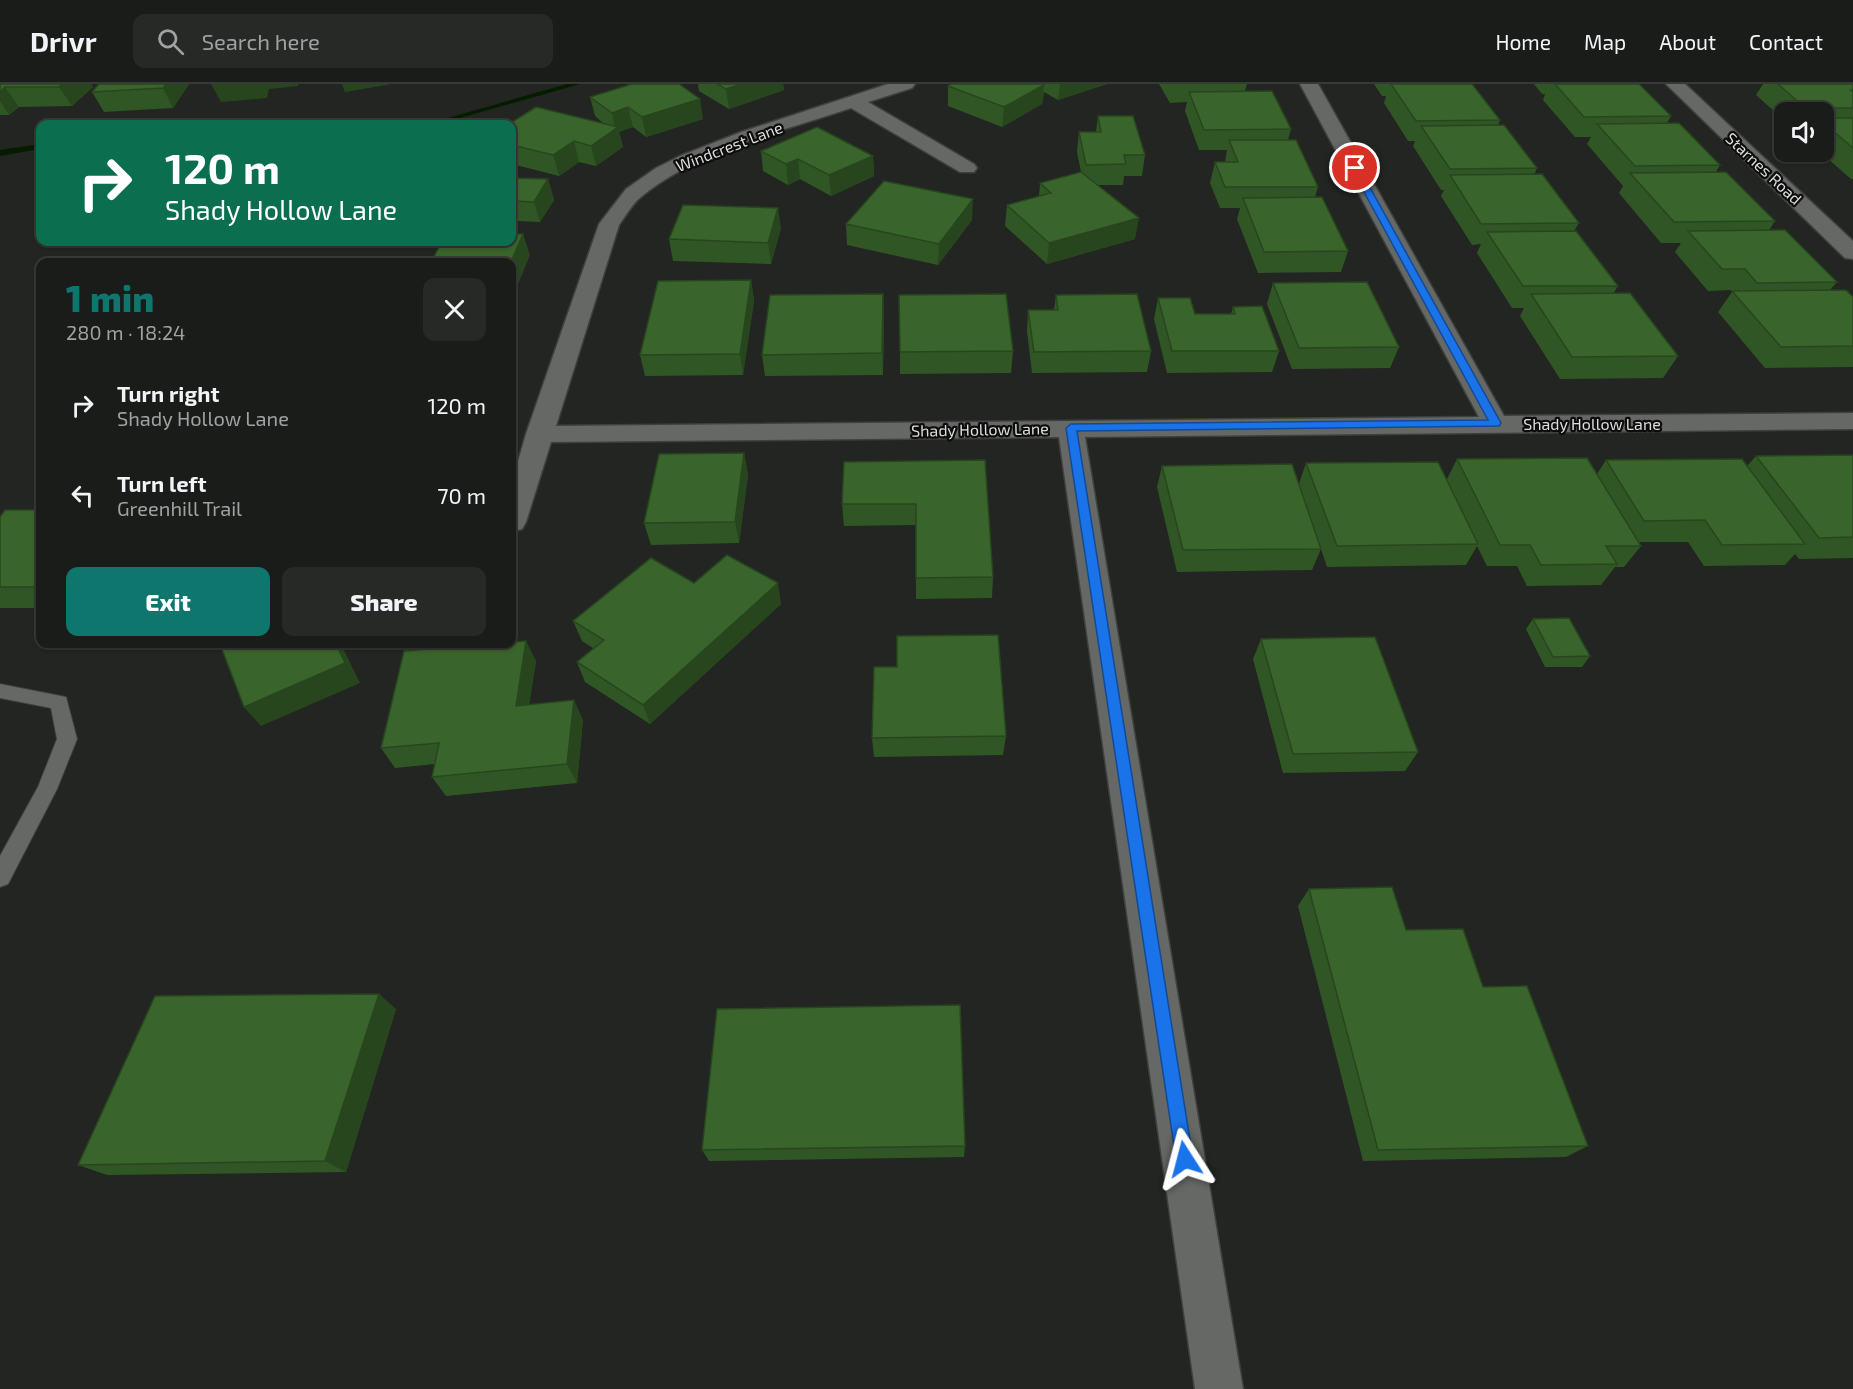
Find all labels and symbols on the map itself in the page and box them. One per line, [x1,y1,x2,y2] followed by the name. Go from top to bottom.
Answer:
[673,117,785,175] street label: Windcrest Lane
[1722,128,1806,208] street label: Starnes Road
[1329,142,1380,193] pin
[1523,414,1661,433] street label: Shady Hollow Lane
[911,418,1049,440] street label: Shady Hollow Lane
[1153,1127,1217,1191] position arrow

